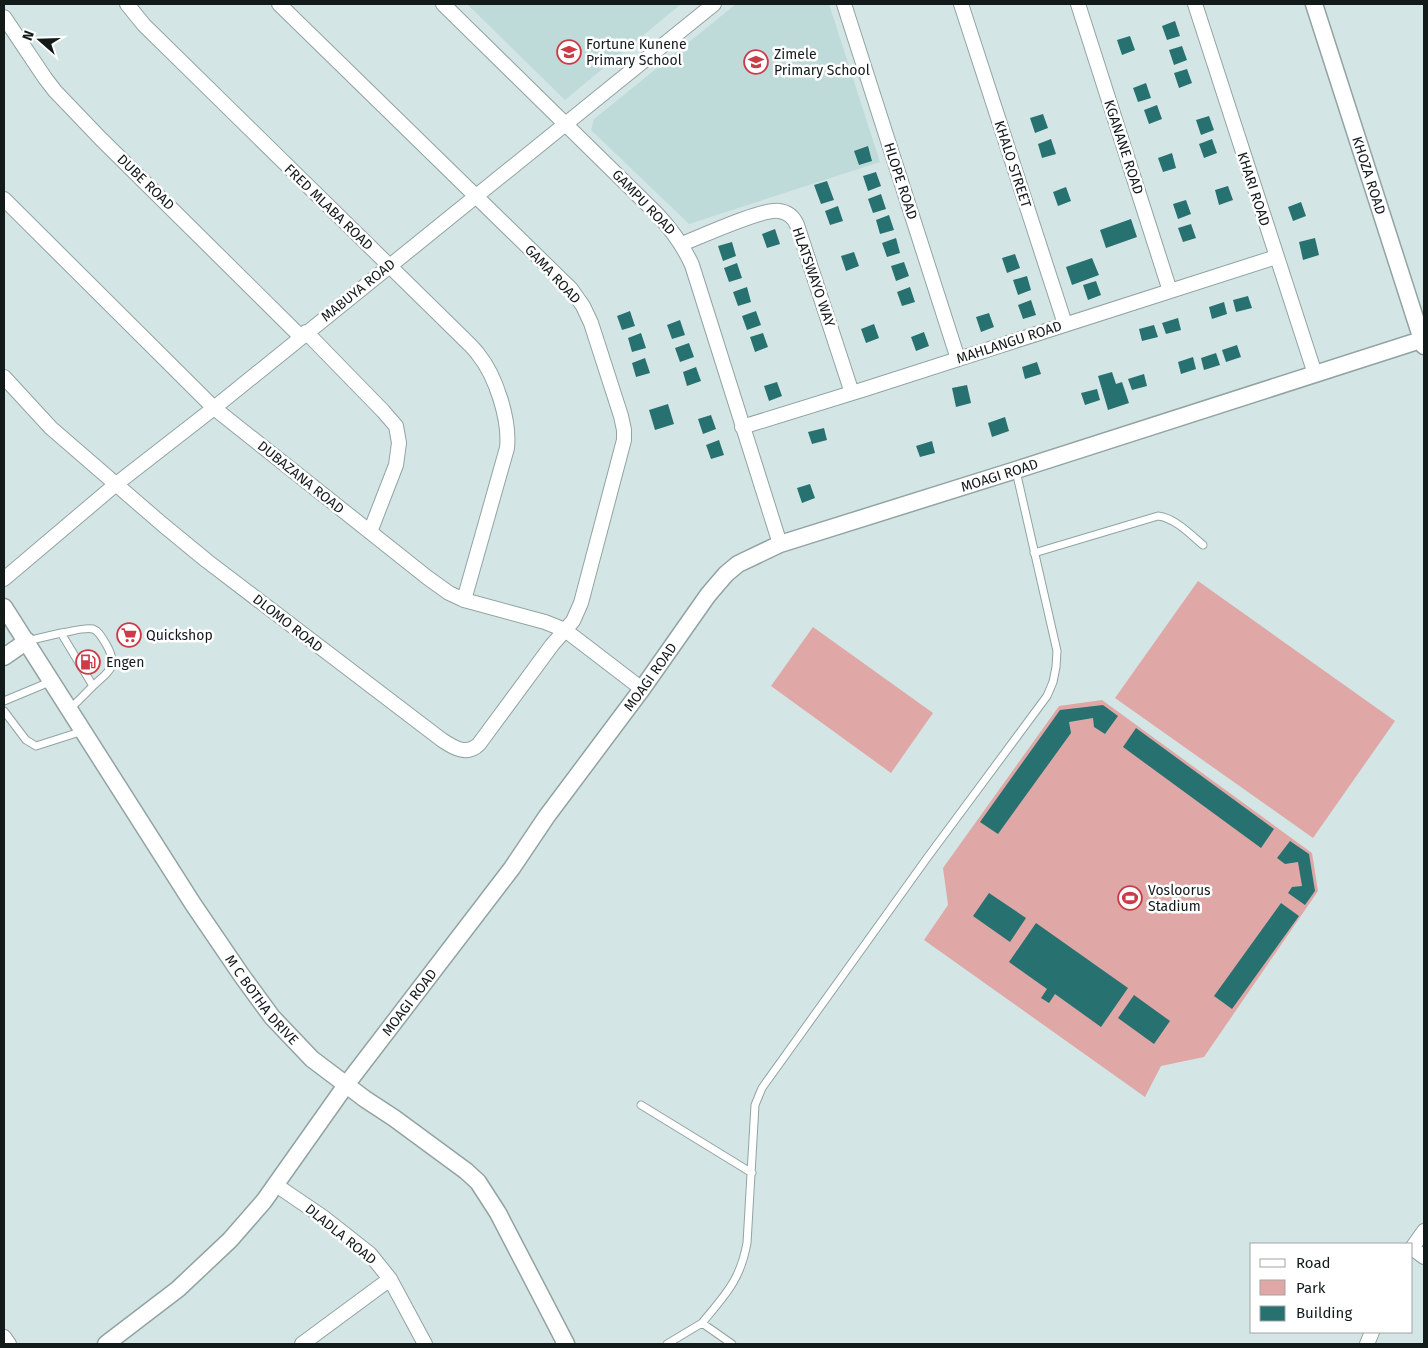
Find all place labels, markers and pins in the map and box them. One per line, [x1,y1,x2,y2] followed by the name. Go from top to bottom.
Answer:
[586,36,687,69] place label: Fortune Kunene Primary School
[556,39,582,65] school or university icon: Fortune Kunene Primary School
[774,46,870,79] place label: Zimele Primary School
[743,49,769,75] school or university icon: Zimele Primary School
[116,622,142,648] supermarket icon: Quickshop
[146,627,213,644] place label: Quickshop
[75,649,101,675] fuel station icon: Engen
[106,654,144,671] place label: Engen
[1148,882,1211,915] place label: Vosloorus Stadium
[1117,885,1143,911] sports icon: Vosloorus Stadium

